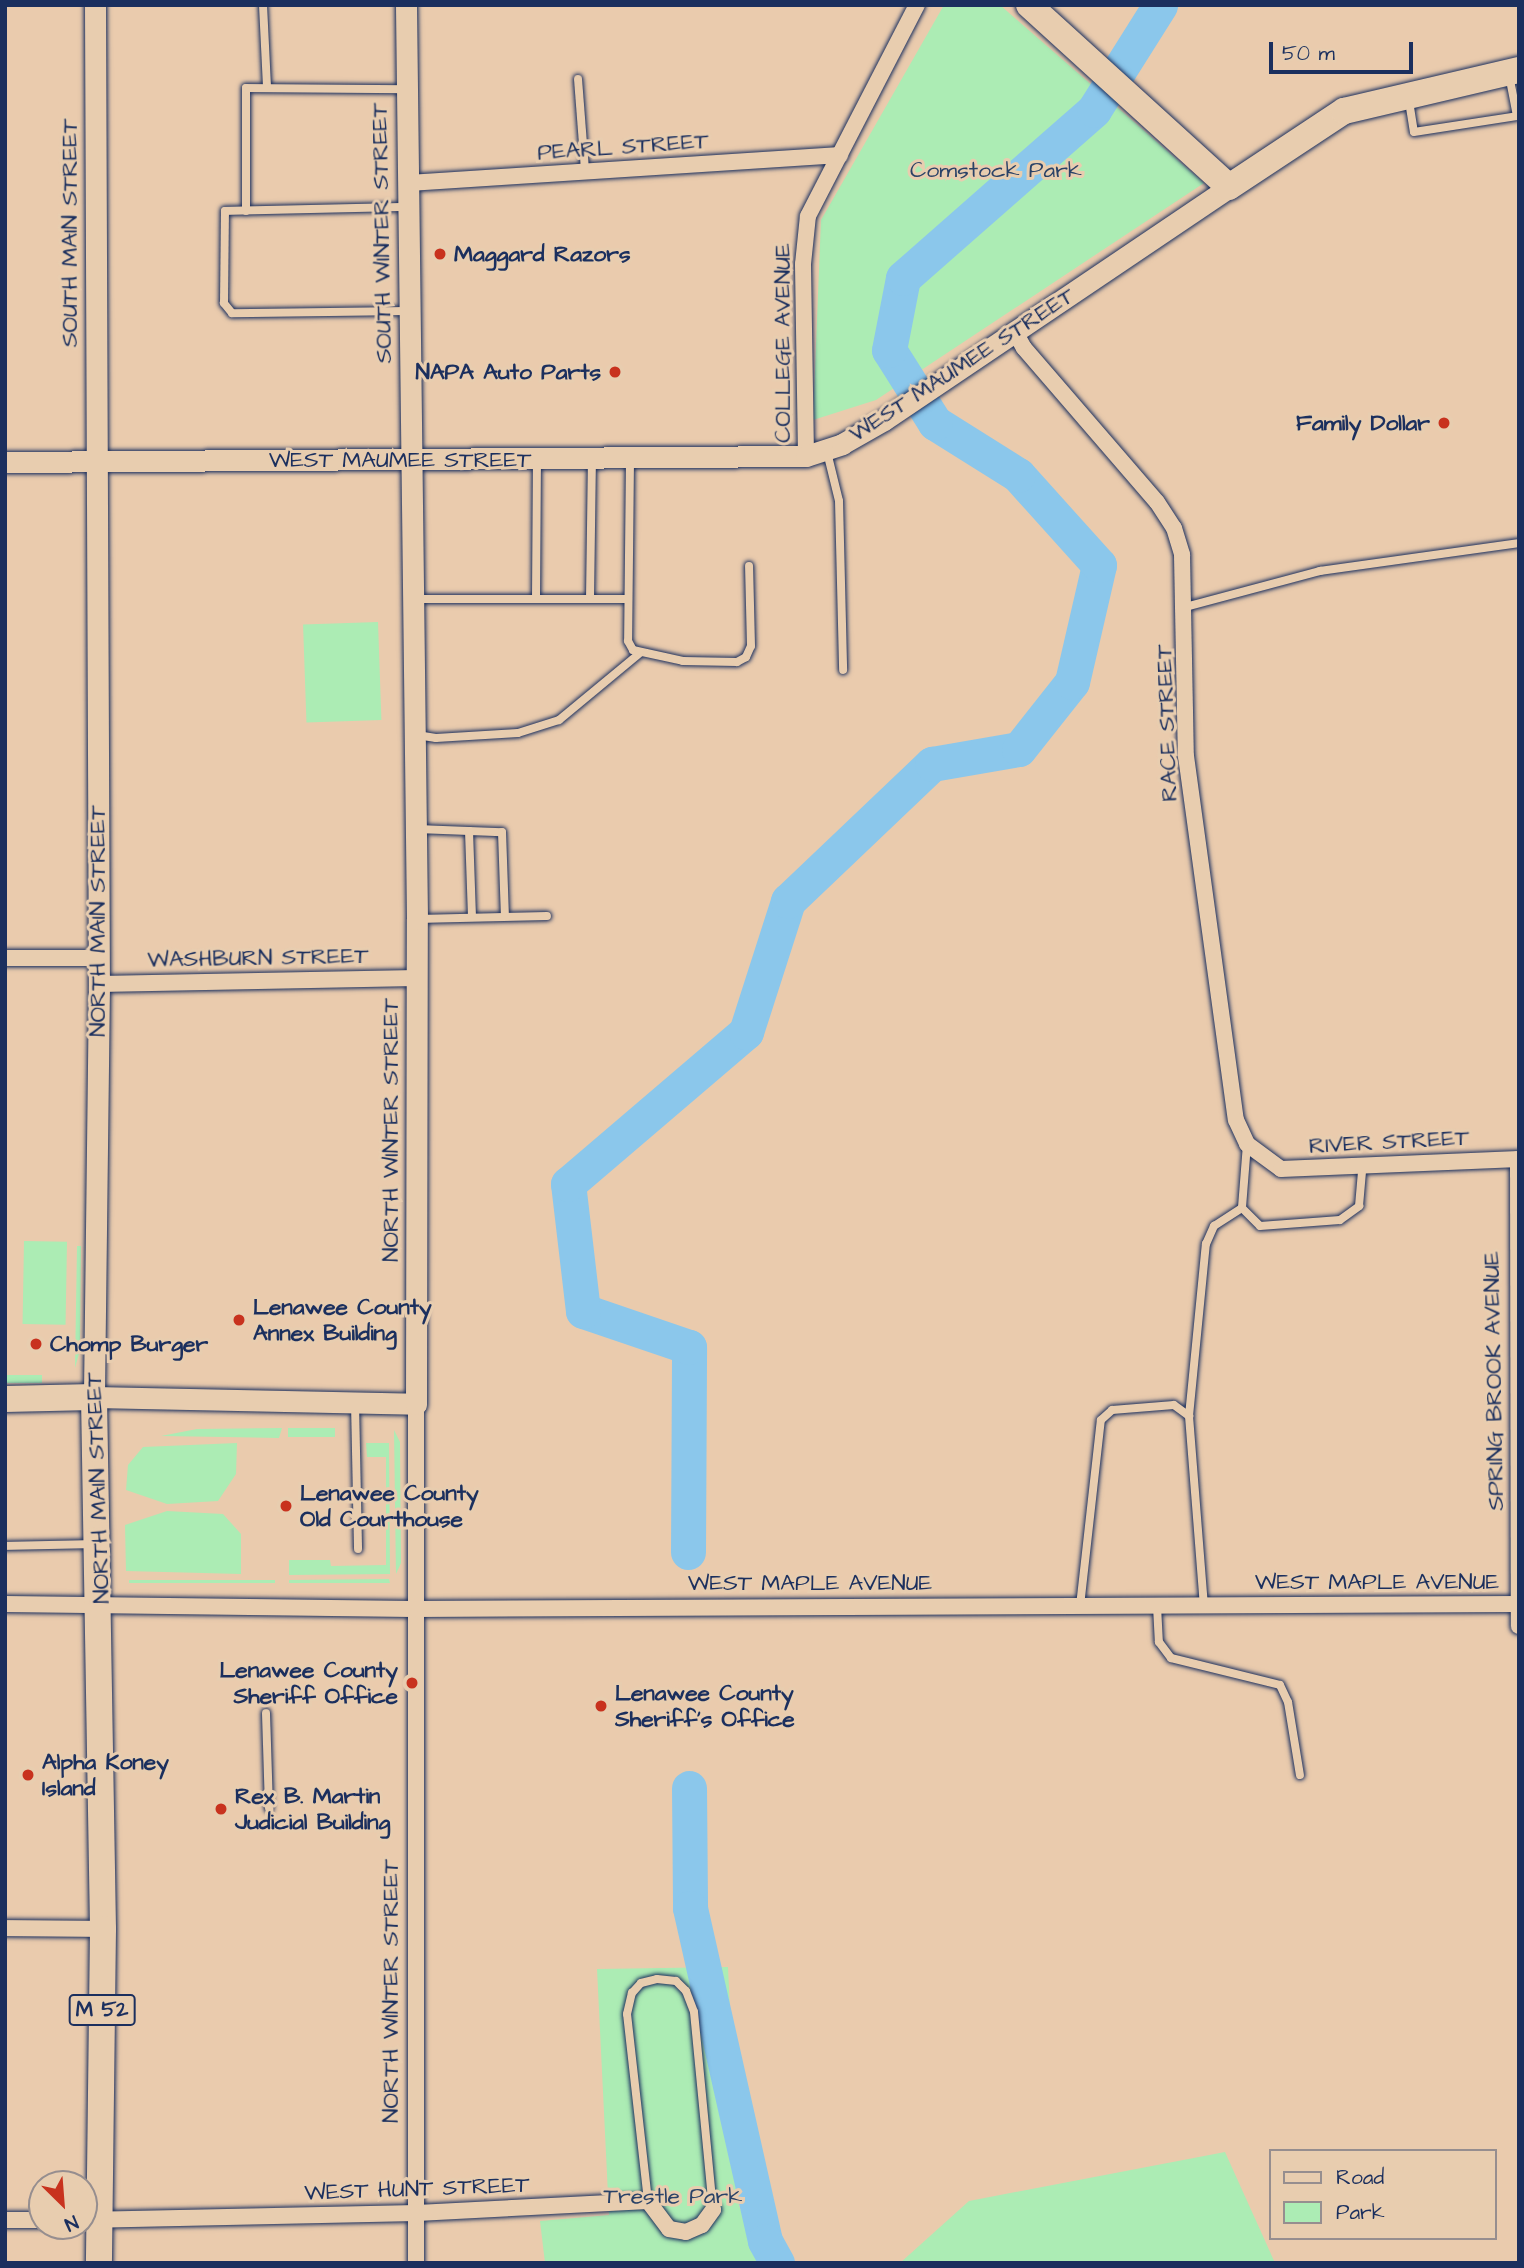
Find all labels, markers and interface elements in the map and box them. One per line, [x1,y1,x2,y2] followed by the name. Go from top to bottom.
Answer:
[1272,28,1416,72] scale bar
[1282,39,1335,68] text: 50 m
[366,102,398,364] street label: SOUTH WINTER STREET
[56,119,84,347] street label: SOUTH MAIN STREET
[536,127,710,167] street label: PEARL STREET
[910,156,1082,184] park label: Comstock Park
[454,240,630,268] place label: Maggard Razors
[769,243,797,443] street label: COLLEGE AVENUE
[432,246,448,262] marker: Maggard Razors
[844,282,1080,448] street label: WEST MAUMEE STREET
[415,358,601,386] place label: NAPA Auto Parts
[607,364,623,380] marker: NAPA Auto Parts
[1296,409,1430,437] place label: Family Dollar
[1436,415,1452,431] marker: Family Dollar
[269,446,531,474] street label: WEST MAUMEE STREET
[1150,644,1184,802] street label: RACE STREET
[84,805,112,1037] street label: NORTH MAIN STREET
[147,942,369,974] street label: WASHBURN STREET
[377,998,405,1262] street label: NORTH WINTER STREET
[1308,1124,1470,1160] street label: RIVER STREET
[1478,1251,1510,1511] street label: SPRING BROOK AVENUE
[253,1293,432,1347] place label: Lenawee County Annex Building
[231,1312,247,1328] marker: Lenawee County Annex Building
[50,1330,208,1358] place label: Chomp Burger
[28,1336,44,1352] marker: Chomp Burger
[80,1372,116,1604] street label: NORTH MAIN STREET
[300,1479,479,1533] place label: Lenawee County Old Courthouse
[278,1498,294,1514] marker: Lenawee County Old Courthouse
[1255,1568,1499,1596] street label: WEST MAPLE AVENUE
[688,1569,932,1597] street label: WEST MAPLE AVENUE
[219,1656,398,1710] place label: Lenawee County Sheriff Office
[404,1675,420,1691] marker: Lenawee County Sheriff Office
[615,1679,795,1733] place label: Lenawee County Sheriff's Office
[593,1698,609,1714] marker: Lenawee County Sheriff's Office
[42,1748,169,1802] place label: Alpha Koney Island
[20,1767,36,1783] marker: Alpha Koney Island
[235,1782,390,1836] place label: Rex B. Martin Judicial Building
[213,1801,229,1817] marker: Rex B. Martin Judicial Building
[377,1859,405,2123] street label: NORTH WINTER STREET
[67,1993,137,2028] road number: M 52
[1268,2149,1496,2240] legend
[1336,2163,1384,2192] text: Road
[28,2170,98,2240] north arrow
[304,2171,530,2207] street label: WEST HUNT STREET
[604,2182,742,2210] park label: Trestle Park
[1336,2198,1385,2227] text: Park
[60,2208,82,2237] text: N

